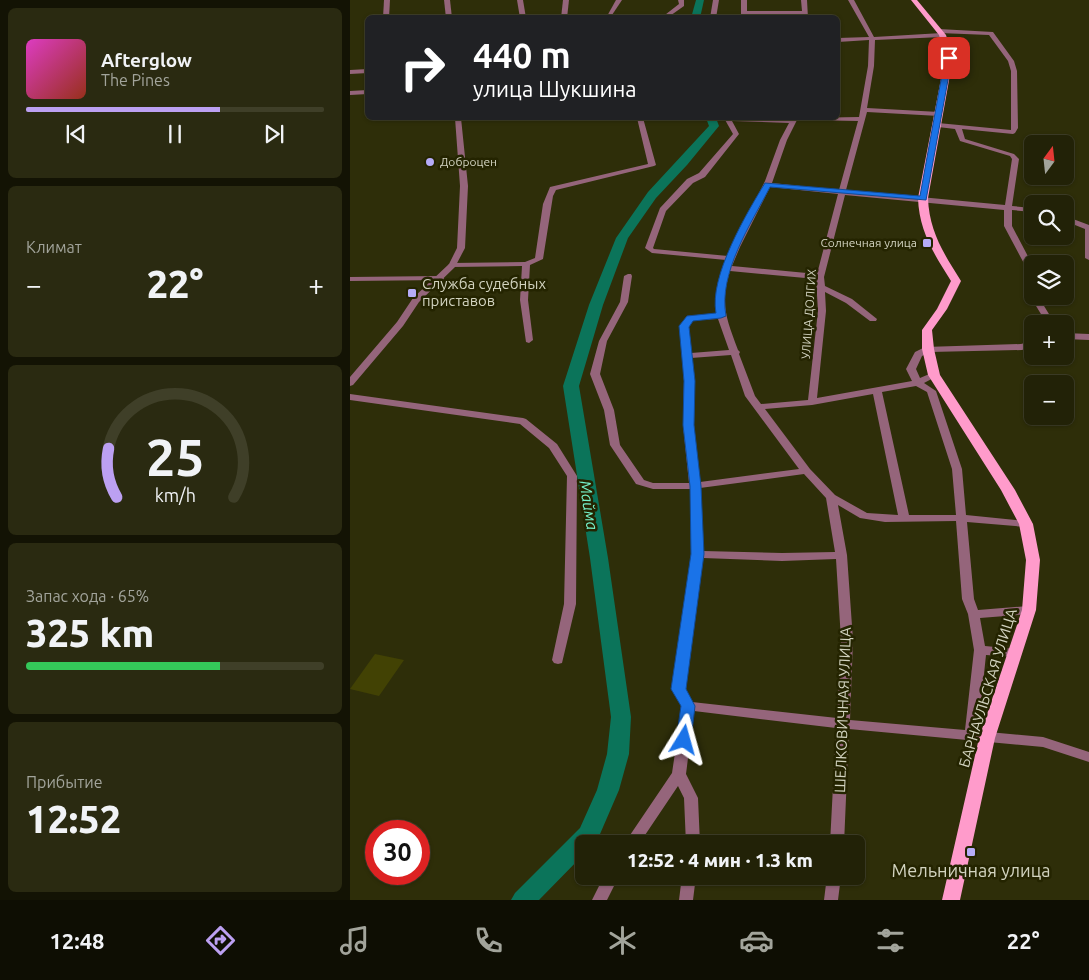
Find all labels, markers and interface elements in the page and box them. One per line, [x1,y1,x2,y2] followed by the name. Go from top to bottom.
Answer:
[390,35,455,100] icon: right
[473,35,571,75] text: 440 m
[928,37,970,79] pin
[935,44,963,72] icon: arrive
[101,49,192,71] text: Afterglow
[101,71,170,89] text: The Pines
[473,76,637,101] text: улица Шукшина
[62,120,90,148] icon: previous
[161,120,189,148] icon: pause
[260,120,288,148] icon: next
[1024,135,1074,185] north arrow
[1024,135,1074,425] map controls
[440,155,497,168] place label: Доброцен
[424,156,436,168] marker: Доброцен
[1024,195,1074,245] button: search
[820,236,917,249] place label: Солнечная улица
[921,237,933,249] marker: Солнечная улица
[26,238,82,256] text: Климат
[1024,255,1074,305] button: layers
[147,263,203,305] text: 22°
[799,268,818,359] street label: УЛИЦА ДОЛГИХ
[26,269,42,300] text: −
[308,269,324,300] text: +
[422,275,546,309] place label: Служба судебных приставов
[406,287,418,299] marker: Служба судебных приставов
[1024,315,1074,365] button: +
[1024,375,1074,425] button: −
[146,428,204,486] text: 25
[576,479,602,532] water label: Майма
[154,485,196,505] text: km/h
[26,587,149,605] text: Запас хода · 65%
[955,606,1020,769] street label: БАРНАУЛЬСКАЯ УЛИЦА
[26,612,154,654] text: 325 km
[831,627,854,793] street label: ШЕЛКОВИЧНАЯ УЛИЦА
[657,713,709,765] position arrow
[26,773,103,791] text: Прибытие
[26,798,121,840] text: 12:52
[365,820,430,885] speed limit sign: 30
[965,846,977,858] marker: Мельничная улица
[627,849,813,871] text: 12:52 · 4 мин · 1.3 km
[892,860,1050,880] place label: Мельничная улица
[203,923,238,958] icon: directions
[337,923,372,958] icon: music
[471,923,506,958] icon: phone
[605,923,640,958] icon: climate
[739,923,774,958] icon: car
[873,923,908,958] icon: filters
[49,928,105,953] text: 12:48
[1007,928,1039,953] text: 22°

